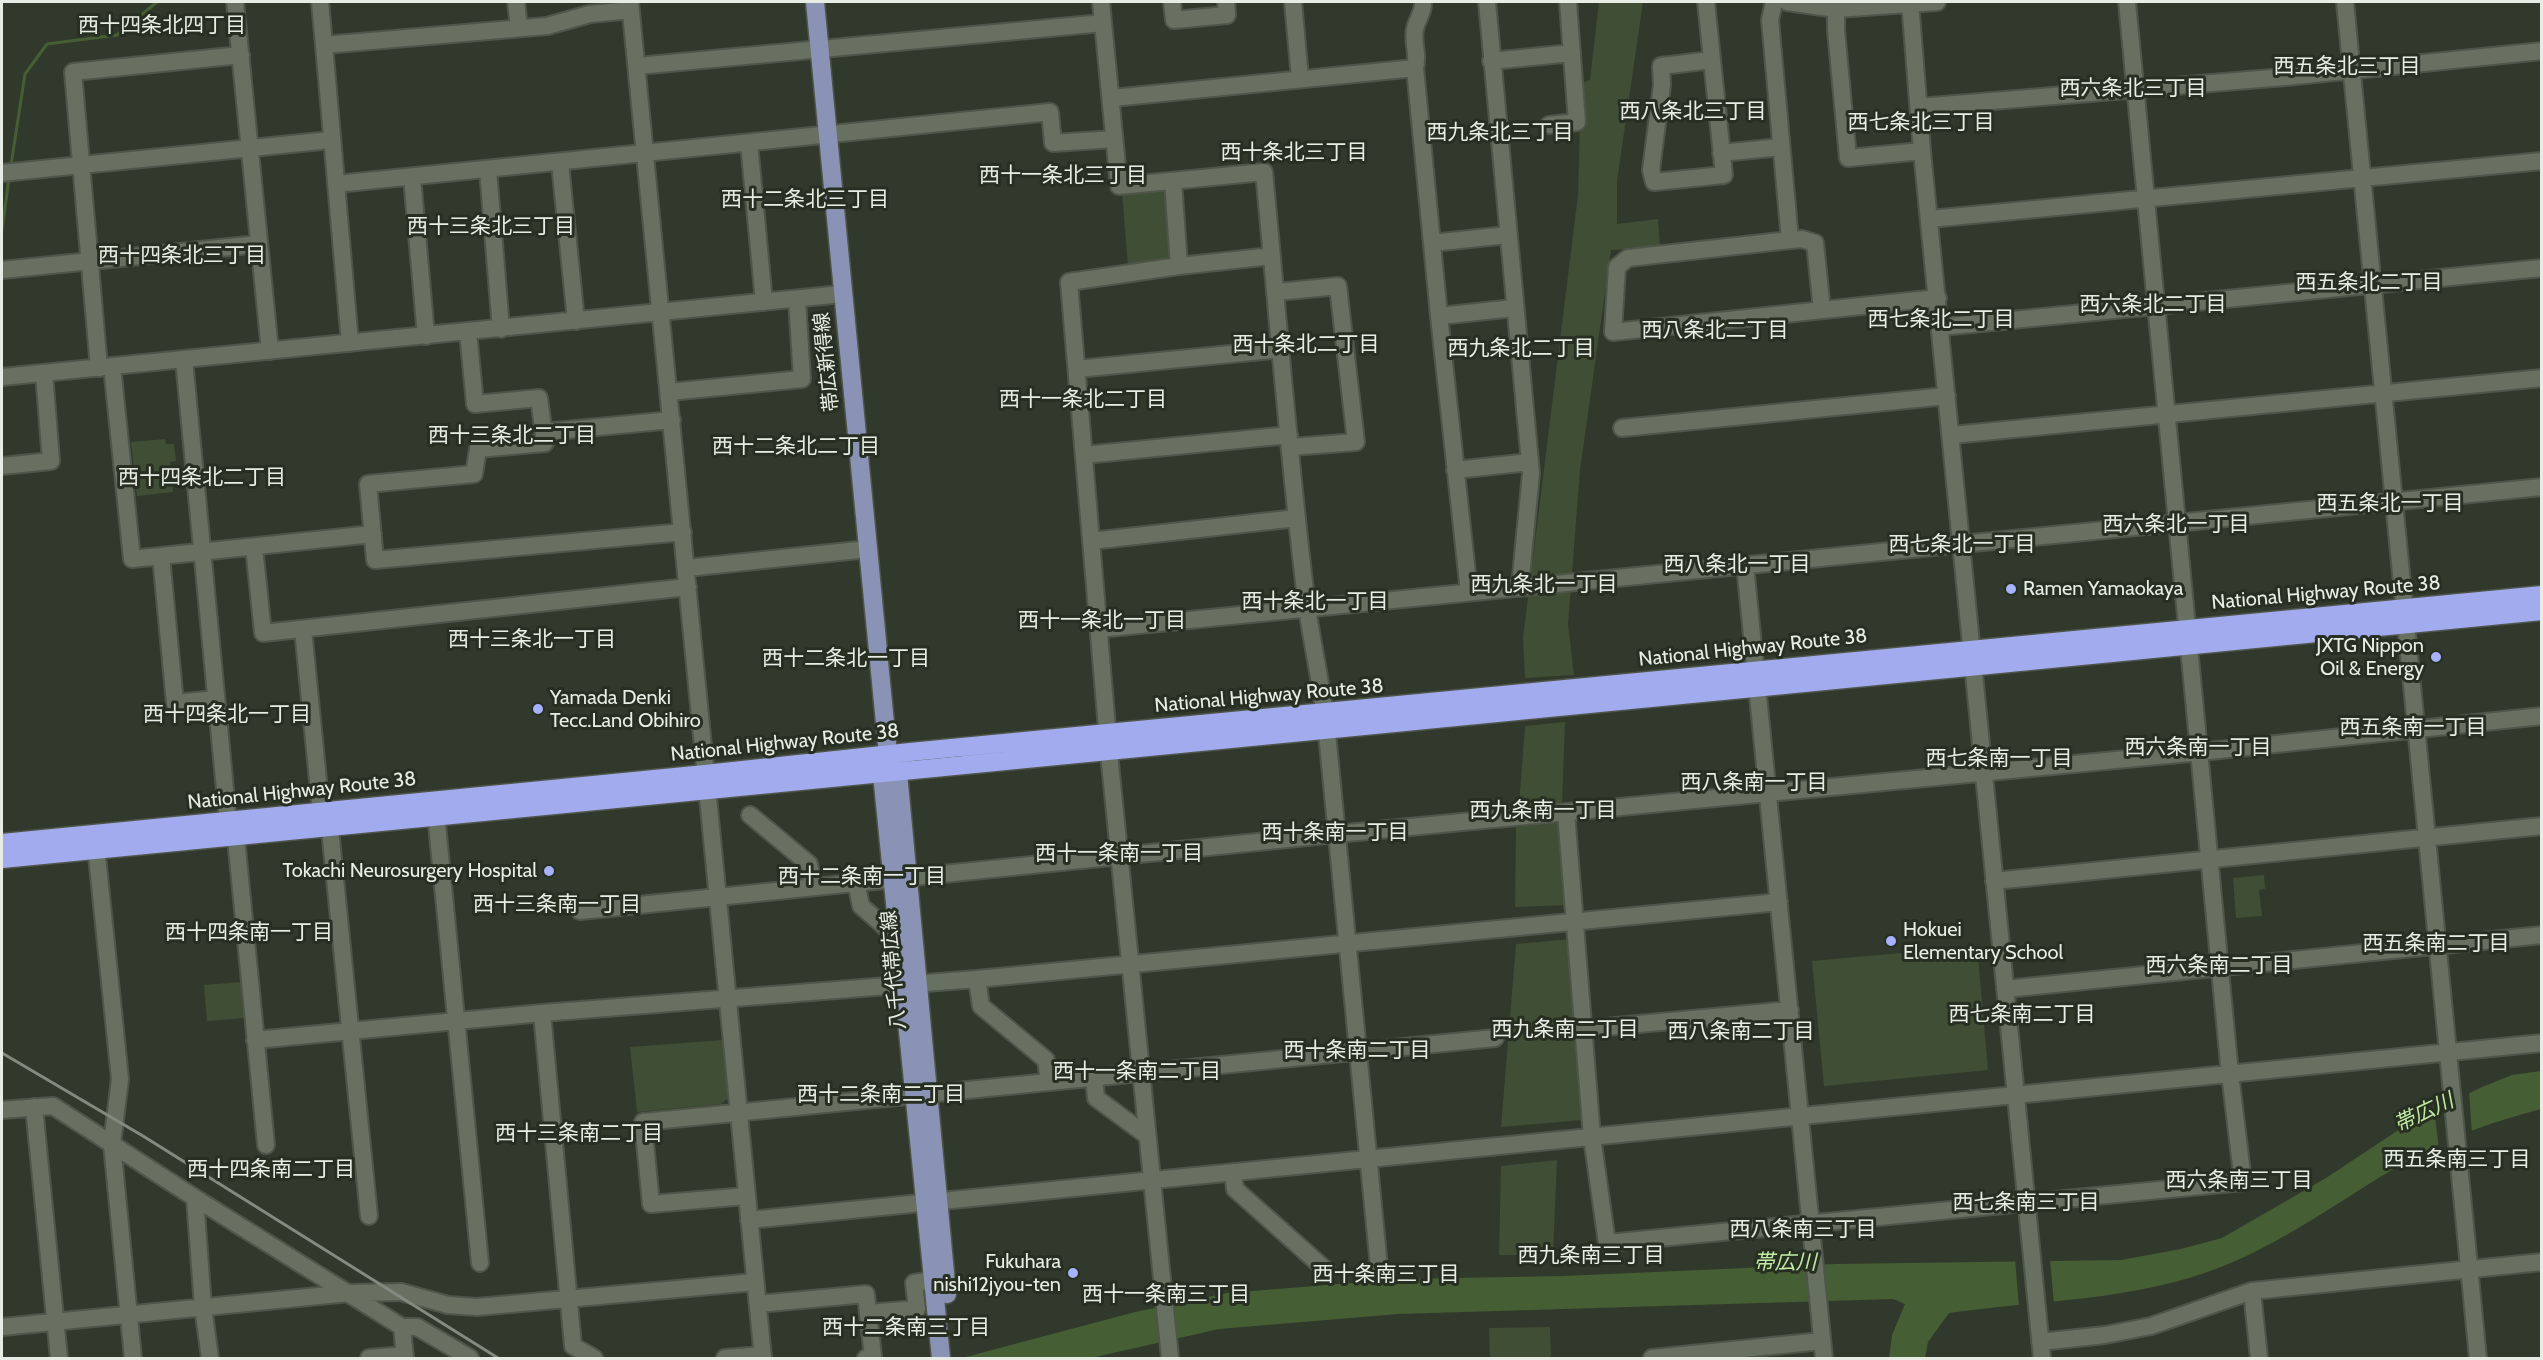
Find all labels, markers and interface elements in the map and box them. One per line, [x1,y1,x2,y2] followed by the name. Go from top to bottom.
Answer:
[78,13,246,39] district label: 西十四条北四丁目
[2274,54,2420,80] district label: 西五条北三丁目
[2060,76,2206,102] district label: 西六条北三丁目
[1620,99,1766,125] district label: 西八条北三丁目
[1848,110,1994,136] district label: 西七条北三丁目
[1427,120,1573,146] district label: 西九条北三丁目
[1221,140,1367,166] district label: 西十条北三丁目
[979,163,1147,189] district label: 西十一条北三丁目
[721,187,889,213] district label: 西十二条北三丁目
[407,214,575,240] district label: 西十三条北三丁目
[98,243,266,269] district label: 西十四条北三丁目
[2296,270,2442,296] district label: 西五条北二丁目
[2080,292,2226,318] district label: 西六条北二丁目
[1868,307,2014,333] district label: 西七条北二丁目
[810,311,844,413] street label: 帯広新得線
[1642,318,1788,344] district label: 西八条北二丁目
[1233,332,1379,358] district label: 西十条北二丁目
[1448,336,1594,362] district label: 西九条北二丁目
[999,387,1167,413] district label: 西十一条北二丁目
[428,423,596,449] district label: 西十三条北二丁目
[712,434,880,460] district label: 西十二条北二丁目
[118,465,286,491] district label: 西十四条北二丁目
[2317,491,2463,517] district label: 西五条北一丁目
[2103,512,2249,538] district label: 西六条北一丁目
[1889,532,2035,558] district label: 西七条北一丁目
[1664,552,1810,578] district label: 西八条北一丁目
[2210,571,2442,615] street label: National Highway Route 38
[1471,572,1617,598] district label: 西九条北一丁目
[2023,577,2183,601] place label: Ramen Yamaokaya
[2004,582,2018,596] marker: Ramen Yamaokaya
[1242,589,1388,615] district label: 西十条北一丁目
[1018,608,1186,634] district label: 西十一条北一丁目
[1637,624,1869,672] street label: National Highway Route 38
[448,627,616,653] district label: 西十三条北一丁目
[2316,634,2424,681] place label: JXTG Nippon Oil & Energy
[762,646,930,672] district label: 西十二条北一丁目
[2429,650,2443,664] marker: JXTG Nippon Oil & Energy
[1153,674,1385,718] street label: National Highway Route 38
[550,686,701,733] place label: Yamada Denki Tecc.Land Obihiro
[143,702,311,728] district label: 西十四条北一丁目
[531,702,545,716] marker: Yamada Denki Tecc.Land Obihiro
[2340,715,2486,741] district label: 西五条南一丁目
[669,719,901,767] street label: National Highway Route 38
[2125,735,2271,761] district label: 西六条南一丁目
[1926,746,2072,772] district label: 西七条南一丁目
[186,767,418,815] street label: National Highway Route 38
[1681,770,1827,796] district label: 西八条南一丁目
[1470,798,1616,824] district label: 西九条南一丁目
[1262,820,1408,846] district label: 西十条南一丁目
[1035,841,1203,867] district label: 西十一条南一丁目
[283,859,537,883] place label: Tokachi Neurosurgery Hospital
[542,864,556,878] marker: Tokachi Neurosurgery Hospital
[778,864,946,890] district label: 西十二条南一丁目
[473,892,641,918] district label: 西十三条南一丁目
[877,909,911,1031] street label: 八千代帯広線
[1903,918,2063,965] place label: Hokuei Elementary School
[165,920,333,946] district label: 西十四条南一丁目
[2363,931,2509,957] district label: 西五条南二丁目
[1884,934,1898,948] marker: Hokuei Elementary School
[2146,953,2292,979] district label: 西六条南二丁目
[1949,1002,2095,1028] district label: 西七条南二丁目
[1492,1017,1638,1043] district label: 西九条南二丁目
[1668,1019,1814,1045] district label: 西八条南二丁目
[1284,1038,1430,1064] district label: 西十条南二丁目
[1053,1059,1221,1085] district label: 西十一条南二丁目
[797,1082,965,1108] district label: 西十二条南二丁目
[2390,1088,2458,1138] water label: 帯広川
[495,1121,663,1147] district label: 西十三条南二丁目
[2384,1147,2530,1173] district label: 西五条南三丁目
[187,1157,355,1183] district label: 西十四条南二丁目
[2166,1168,2312,1194] district label: 西六条南三丁目
[1953,1190,2099,1216] district label: 西七条南三丁目
[1730,1217,1876,1243] district label: 西八条南三丁目
[1518,1243,1664,1269] district label: 西九条南三丁目
[933,1250,1061,1297] place label: Fukuhara nishi12jyou-ten
[1754,1250,1816,1276] water label: 帯広川
[1313,1262,1459,1288] district label: 西十条南三丁目
[1066,1266,1080,1280] marker: Fukuhara nishi12jyou-ten
[1082,1282,1250,1308] district label: 西十一条南三丁目
[822,1315,990,1341] district label: 西十二条南三丁目

